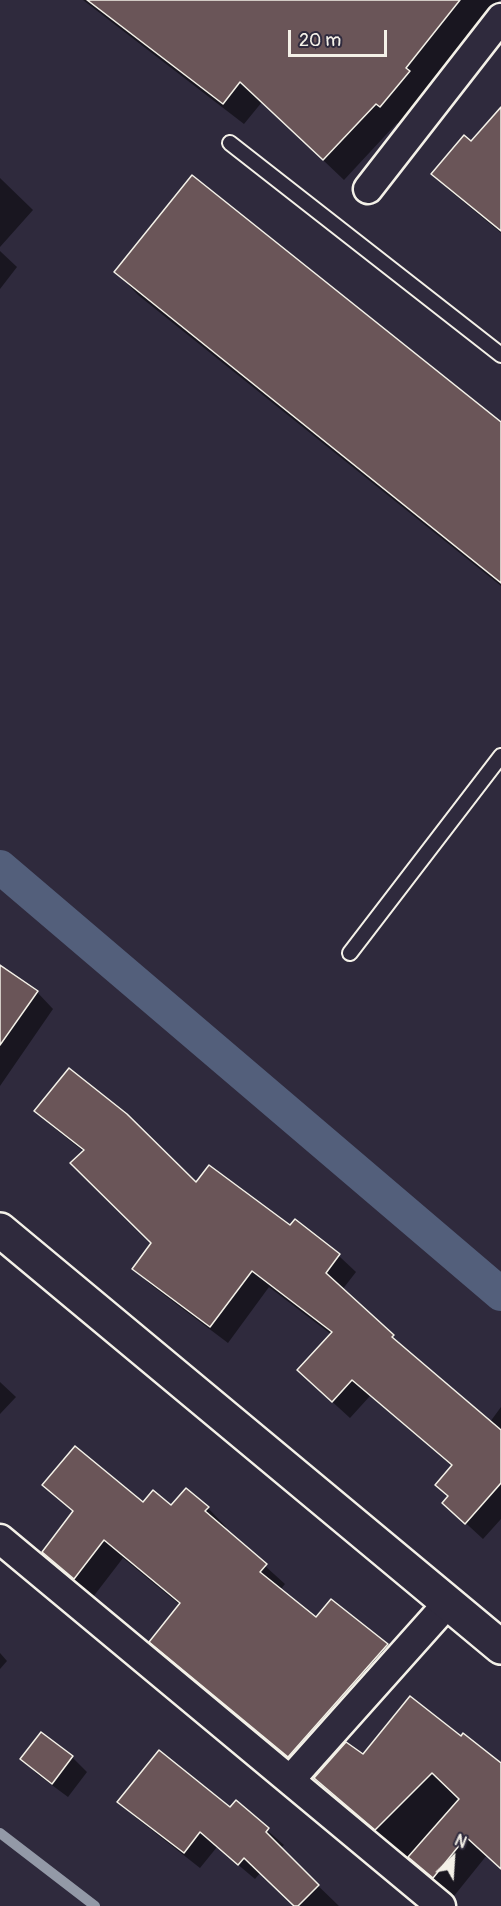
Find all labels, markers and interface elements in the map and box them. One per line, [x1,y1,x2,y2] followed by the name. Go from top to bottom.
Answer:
[291,18,390,56] scale bar
[299,29,341,52] text: 20 m
[423,1828,483,1888] north arrow
[451,1830,470,1853] text: N

